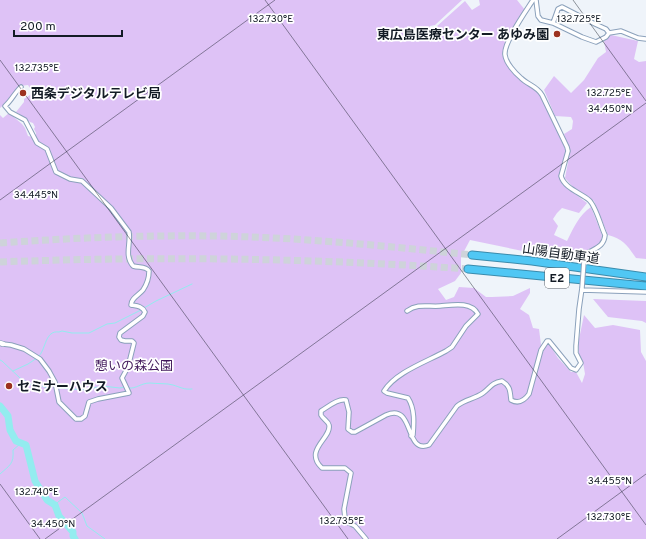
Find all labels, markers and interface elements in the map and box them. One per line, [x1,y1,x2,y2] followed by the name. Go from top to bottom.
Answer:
[14,12,122,38] scale bar
[249,13,293,26] text: 132.730°E
[557,13,601,26] text: 132.725°E
[20,19,56,35] text: 200 m
[377,27,549,44] place label: 東広島医療センター あゆみ園
[552,29,562,39] marker: 東広島医療センター あゆみ園
[15,62,59,75] text: 132.735°E
[31,86,161,103] place label: 西条デジタルテレビ局
[587,87,631,100] text: 132.725°E
[18,88,28,98] marker: 西条デジタルテレビ局
[588,103,632,116] text: 34.450°N
[14,189,58,202] text: 34.445°N
[521,242,600,268] street label: 山陽自動車道
[545,268,569,288] road number: E2
[95,359,173,375] park label: 憩いの森公園
[17,380,108,396] place label: セミナーハウス
[4,381,14,391] marker: セミナーハウス
[588,475,632,488] text: 34.455°N
[15,486,59,499] text: 132.740°E
[587,511,631,524] text: 132.730°E
[320,515,364,528] text: 132.735°E
[31,518,75,531] text: 34.450°N

